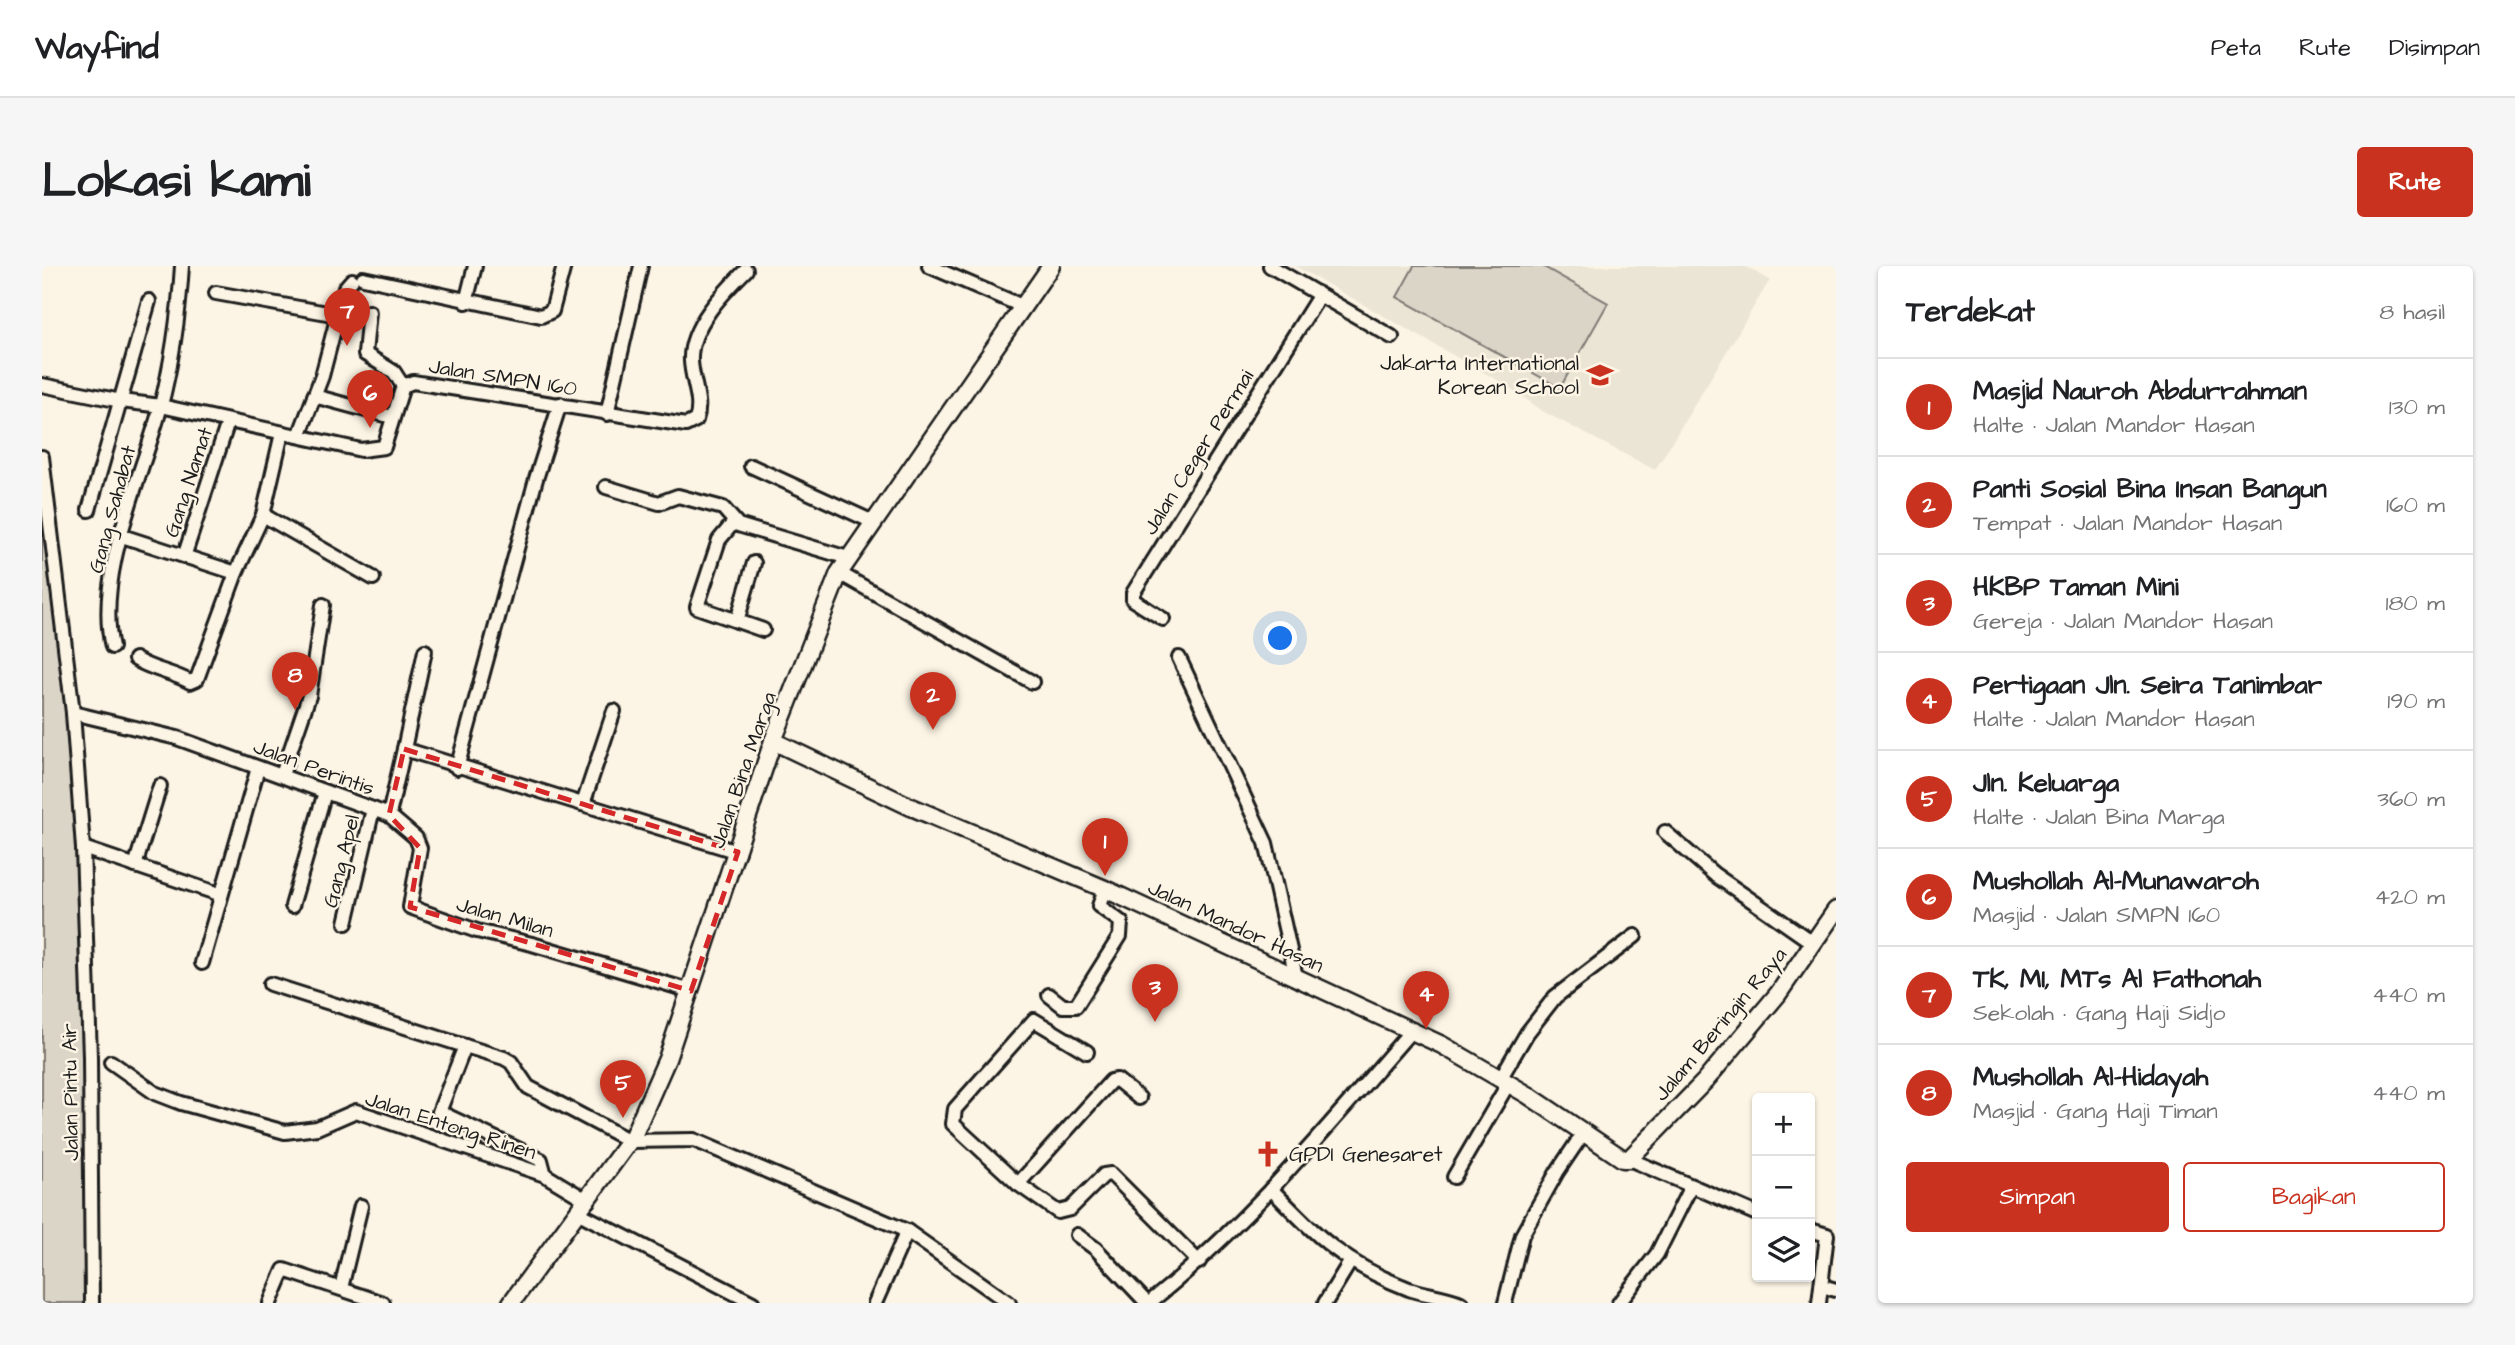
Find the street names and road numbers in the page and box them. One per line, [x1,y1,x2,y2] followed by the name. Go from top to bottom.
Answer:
[427,351,579,404] street label: Jalan SMPN 160
[1136,364,1263,541] street label: Jalan Ceger Permai
[157,423,222,542] street label: Gang Namat
[81,442,146,577] street label: Gang Sahabat
[703,688,786,853] street label: Jalan Bina Marga
[249,732,378,803] street label: Jalan Perintis
[316,812,369,911] street label: Gang Apel
[1143,873,1328,980] street label: Jalan Mandor Hasan
[453,890,557,945] street label: Jalan Milan
[1647,941,1795,1109] street label: Jalam Beringin Raya
[55,1023,86,1161] street label: Jalan Pintu Air
[361,1084,540,1169] street label: Jalan Entong Rinen

